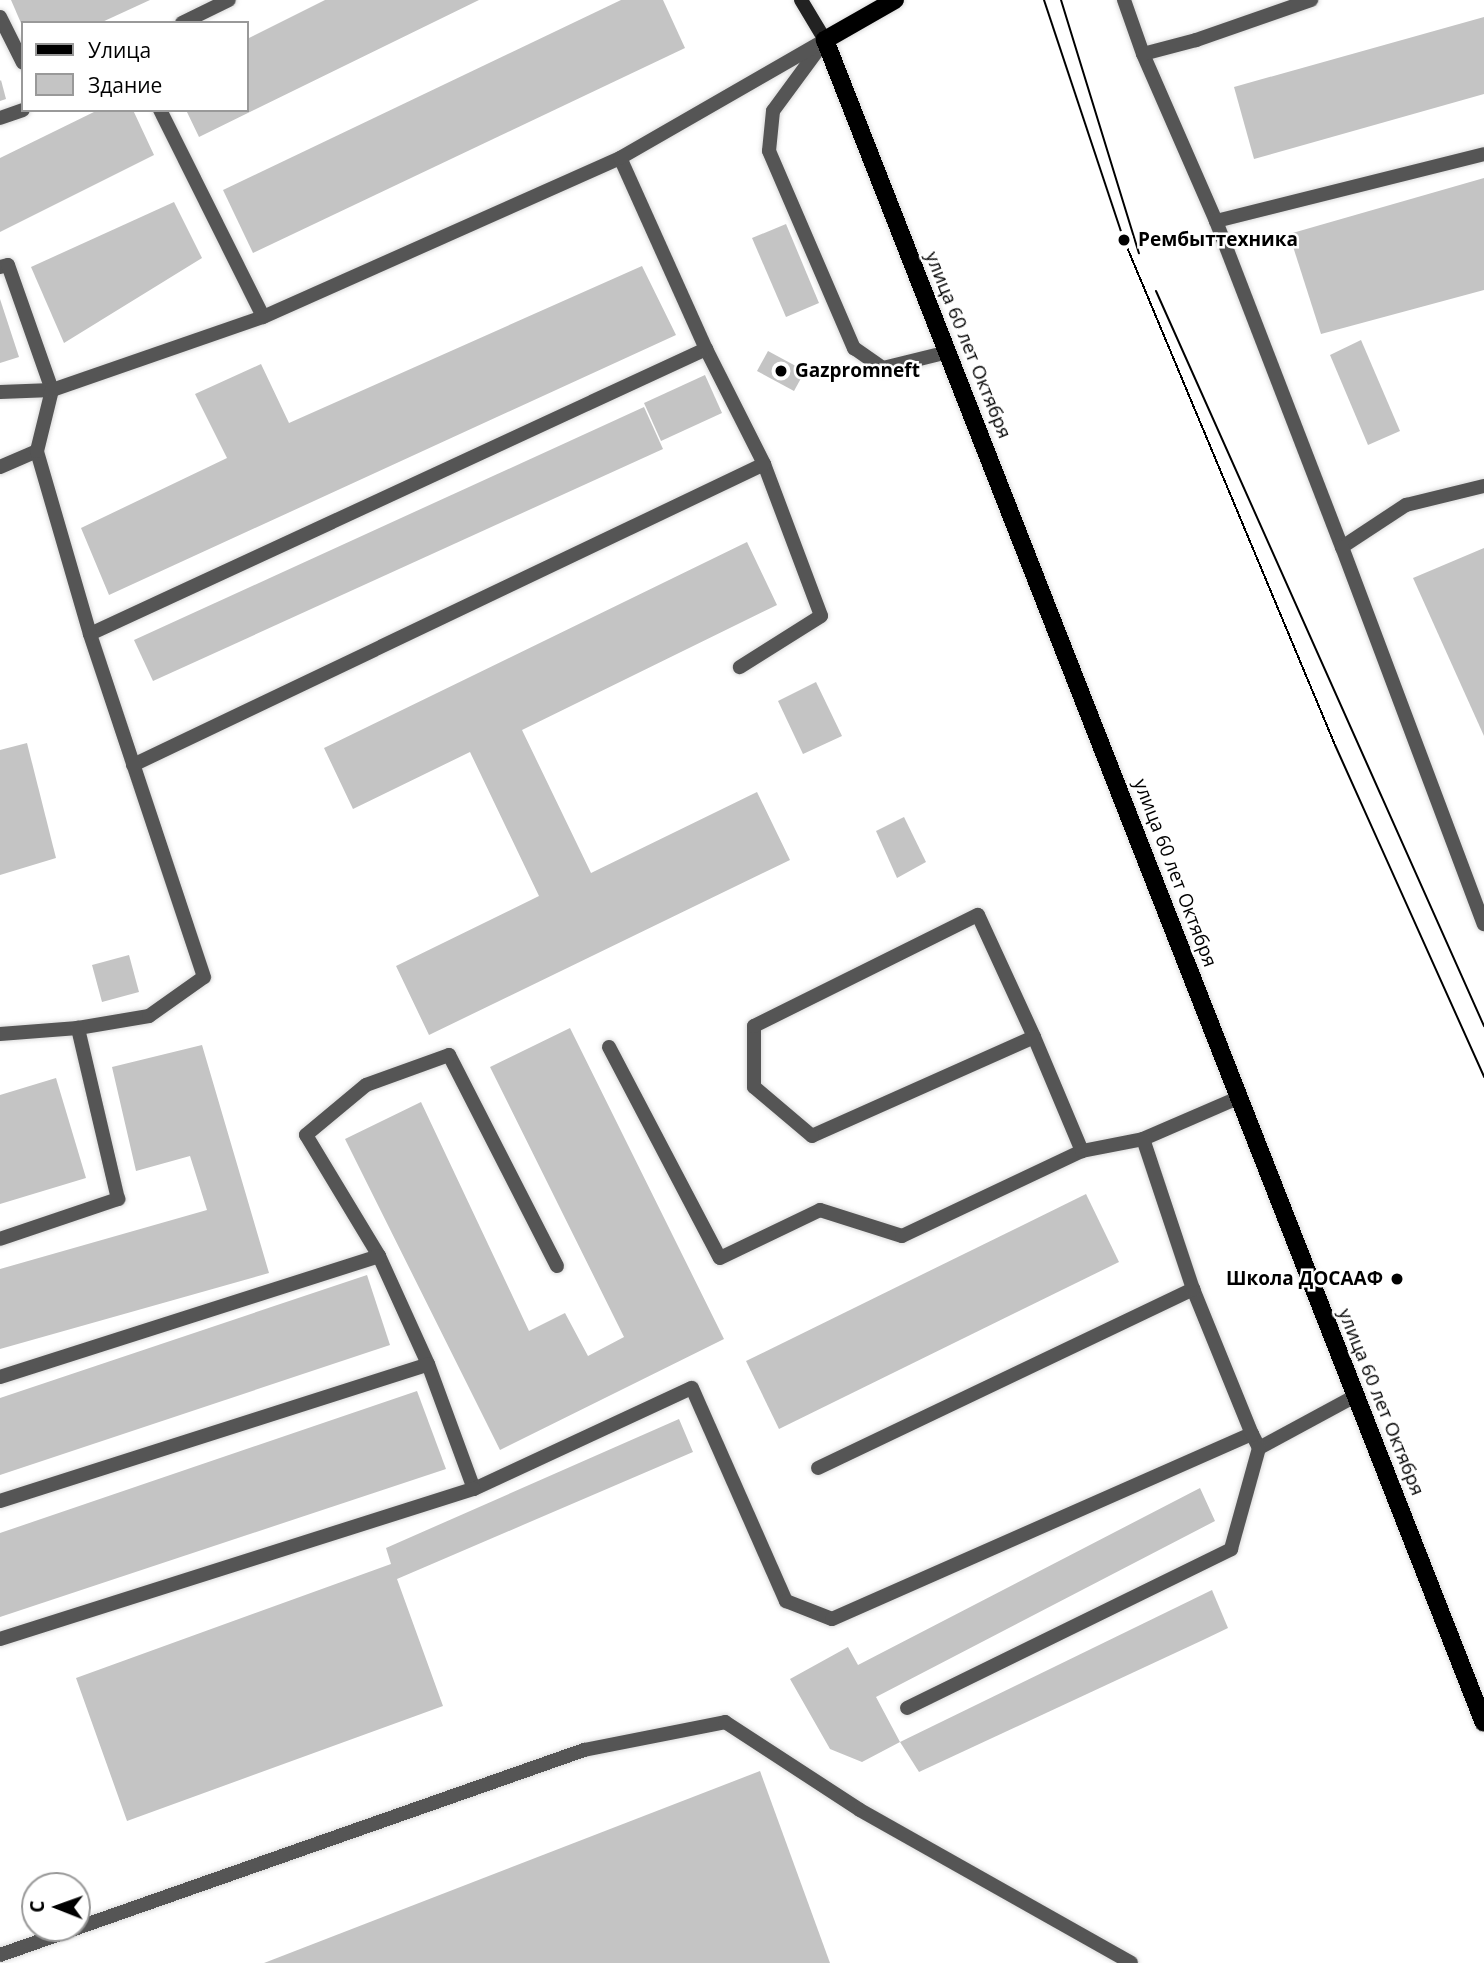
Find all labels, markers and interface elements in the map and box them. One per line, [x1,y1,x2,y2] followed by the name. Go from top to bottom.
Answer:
[21,21,248,112] legend
[88,36,151,64] text: Улица
[88,71,162,99] text: Здание
[1138,229,1298,251] place label: Рембыттехника
[1116,232,1132,248] marker: Рембыттехника
[920,248,1016,442] street label: улица 60 лет Октября
[795,360,920,382] place label: Gazpromneft
[773,363,789,379] marker: Gazpromneft
[1129,776,1221,970] street label: улица 60 лет Октября
[1226,1268,1383,1290] place label: Школа ДОСААФ
[1389,1271,1405,1287] marker: Школа ДОСААФ
[1333,1305,1429,1499] street label: улица 60 лет Октября
[21,1872,91,1942] north arrow
[24,1900,50,1913] text: С

